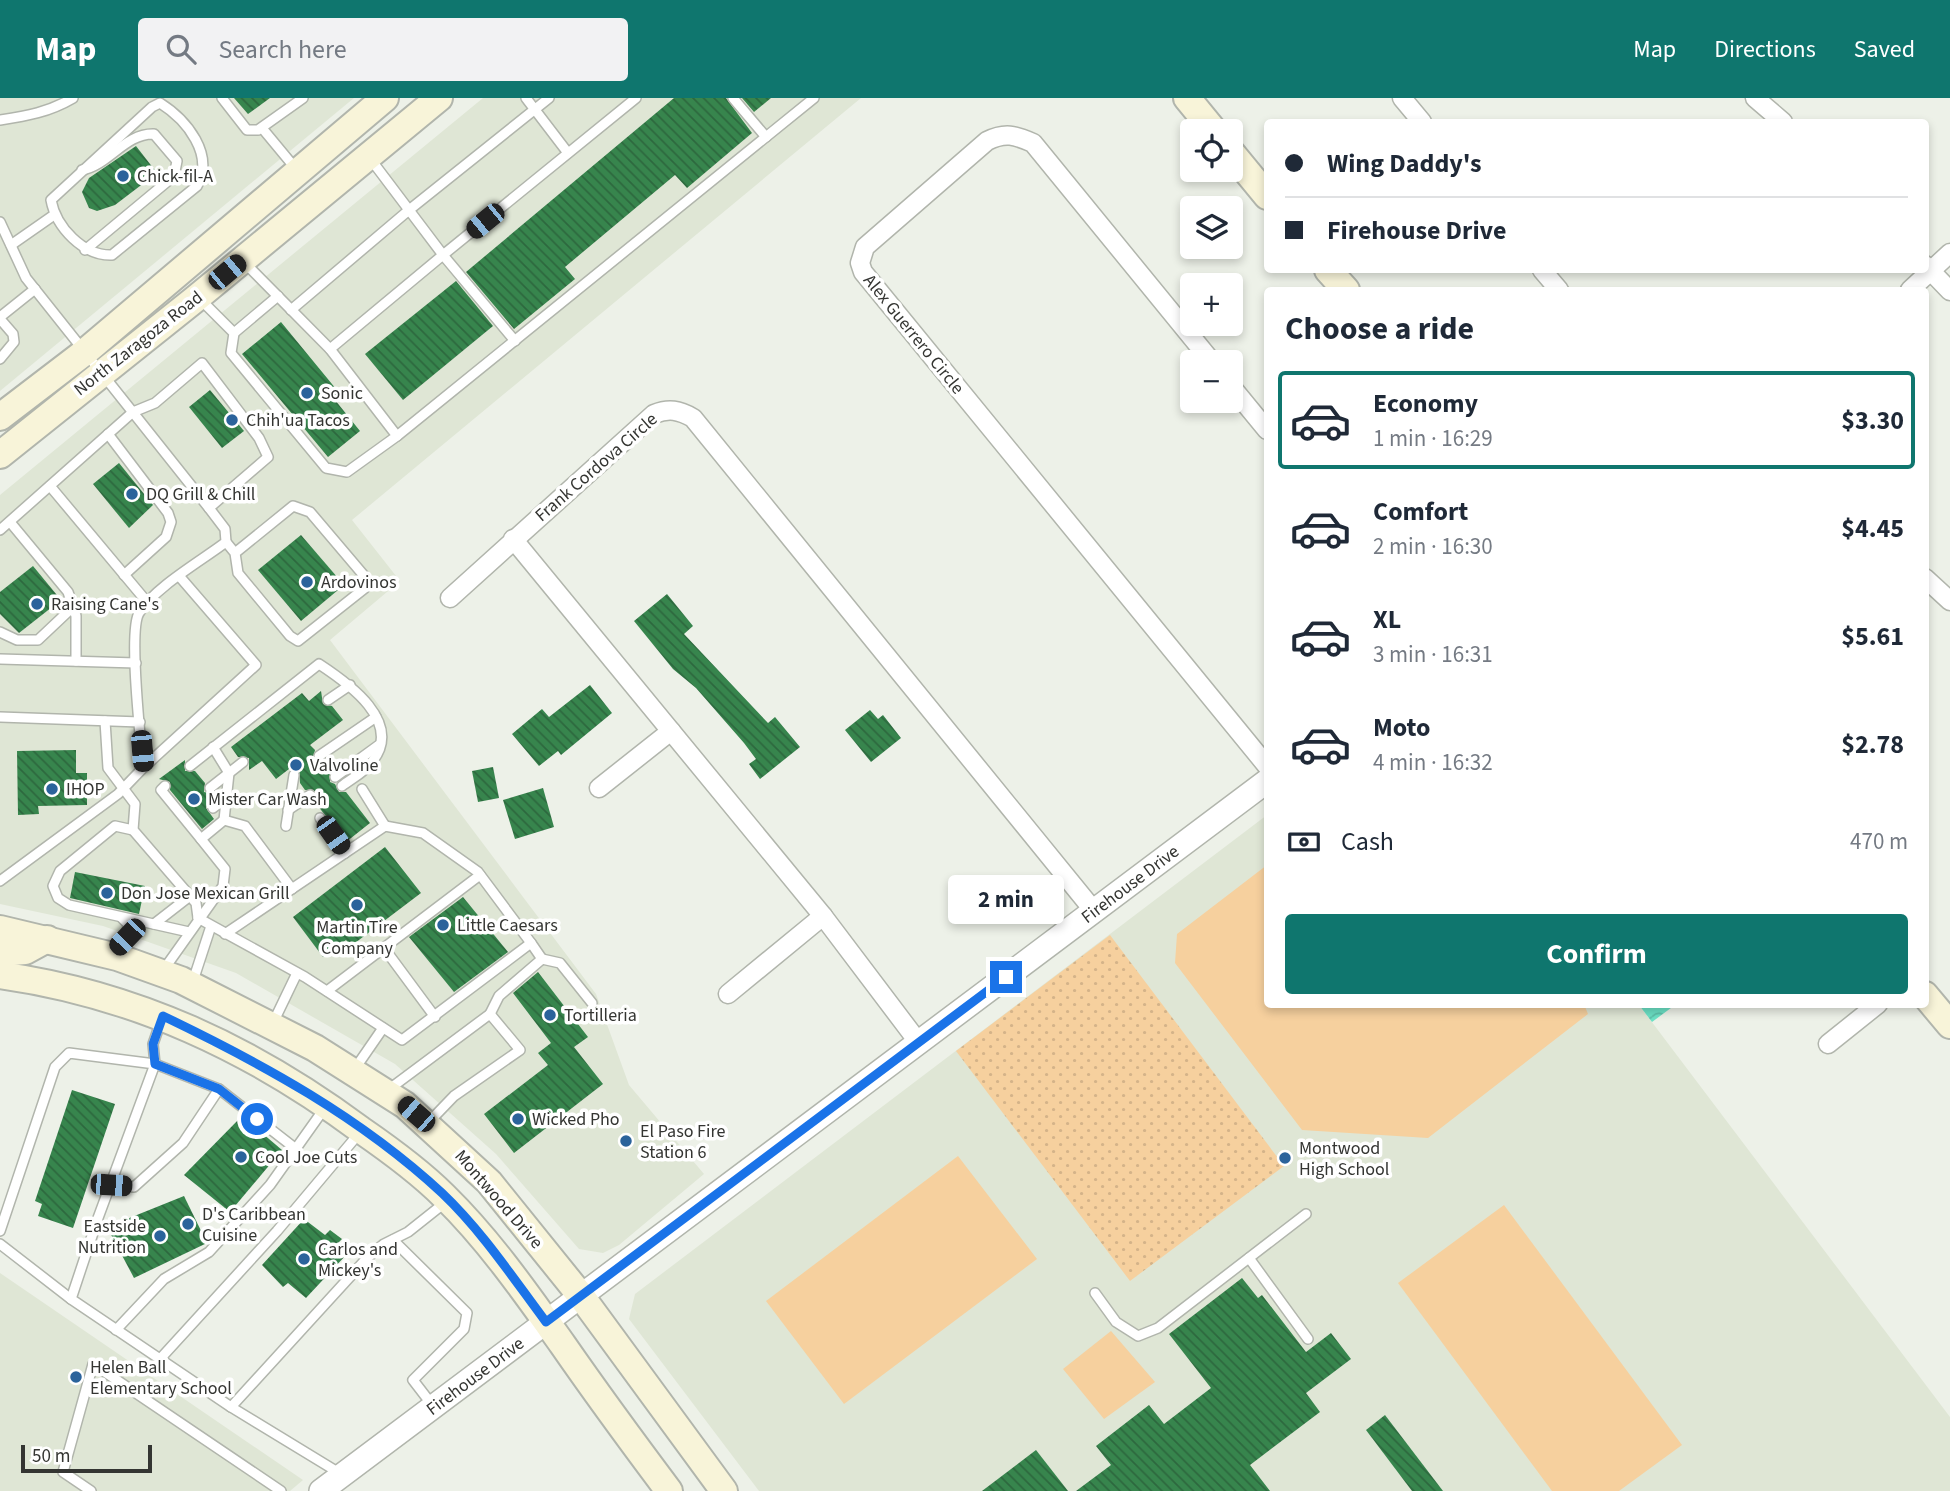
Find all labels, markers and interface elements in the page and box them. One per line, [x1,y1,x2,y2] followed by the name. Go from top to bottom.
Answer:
[138,18,628,81] search box
[35,26,96,73] text: Map
[162,30,200,68] icon: search
[218,31,347,68] text: Search here
[1633,32,1676,67] text: Map
[1714,32,1816,67] text: Directions
[1854,32,1915,67] text: Saved
[1180,119,1243,413] map controls
[1180,119,1243,182] button: locate
[1327,145,1482,182] text: Wing Daddy's
[137,164,213,189] place label: Chick-fil-A
[115,168,131,184] marker: Chick-fil-A
[1180,196,1243,259] button: layers
[463,200,508,242] car
[1327,212,1506,249] text: Firehouse Drive
[205,250,250,294] car
[857,269,970,400] street label: Alex Guerrero Circle
[1180,273,1243,336] button: +
[69,285,208,402] street label: North Zaragoza Road
[1285,306,1474,352] text: Choose a ride
[1180,350,1243,413] button: −
[321,381,363,406] place label: Sonic
[299,385,315,401] marker: Sonic
[1373,385,1478,422] text: Economy
[1289,389,1352,452] icon: car
[1841,402,1904,439] text: $3.30
[530,407,663,528] street label: Frank Cordova Circle
[246,408,350,433] place label: Chih'ua Tacos
[224,412,240,428] marker: Chih'ua Tacos
[1373,422,1493,455] text: 1 min · 16:29
[146,482,255,507] place label: DQ Grill & Chill
[124,486,140,502] marker: DQ Grill & Chill
[1373,493,1468,530] text: Comfort
[1289,497,1352,560] icon: car
[1841,510,1904,547] text: $4.45
[1373,530,1493,563] text: 2 min · 16:30
[321,570,396,595] place label: Ardovinos
[299,574,315,590] marker: Ardovinos
[51,592,159,617] place label: Raising Cane's
[29,596,45,612] marker: Raising Cane's
[1373,601,1401,638] text: XL
[1289,605,1352,668] icon: car
[1841,618,1904,655] text: $5.61
[1373,638,1493,671] text: 3 min · 16:31
[1373,709,1430,746] text: Moto
[1289,713,1352,776] icon: car
[1841,726,1904,763] text: $2.78
[130,729,155,773] car
[1373,746,1493,779] text: 4 min · 16:32
[310,753,378,778] place label: Valvoline
[288,757,304,773] marker: Valvoline
[66,777,105,802] place label: IHOP
[44,781,60,797] marker: IHOP
[208,787,327,812] place label: Mister Car Wash
[186,791,202,807] marker: Mister Car Wash
[313,812,354,858] car
[1285,823,1323,861] icon: cash
[1341,823,1394,860] text: Cash
[1850,825,1908,858] text: 470 m
[1076,839,1184,930] street label: Firehouse Drive
[948,876,1064,924] callout: 2 min
[121,881,290,906] place label: Don Jose Mexican Grill
[978,883,1034,916] text: 2 min
[99,885,115,901] marker: Don Jose Mexican Grill
[349,897,365,913] marker: Martin Tire Company
[457,913,558,938] place label: Little Caesars
[1285,914,1908,994] button: Confirm
[105,915,150,959] car
[316,915,398,961] place label: Martin Tire Company
[435,917,451,933] marker: Little Caesars
[990,961,1022,993] route end
[564,1003,637,1028] place label: Tortilleria
[542,1007,558,1023] marker: Tortilleria
[394,1092,439,1136] car
[241,1103,273,1135] route start
[532,1107,620,1132] place label: Wicked Pho
[510,1111,526,1127] marker: Wicked Pho
[640,1119,725,1165] place label: El Paso Fire Station 6
[618,1133,634,1149] marker: El Paso Fire Station 6
[1299,1136,1389,1182] place label: Montwood High School
[449,1144,549,1254] street label: Montwood Drive
[255,1145,357,1170] place label: Cool Joe Cuts
[233,1149,249,1165] marker: Cool Joe Cuts
[1277,1150,1293,1166] marker: Montwood High School
[90,1173,133,1197] car
[202,1202,306,1248] place label: D's Caribbean Cuisine
[78,1214,146,1260] place label: Eastside Nutrition
[180,1216,196,1232] marker: D's Caribbean Cuisine
[152,1228,168,1244] marker: Eastside Nutrition
[318,1237,398,1283] place label: Carlos and Mickey's
[296,1251,312,1267] marker: Carlos and Mickey's
[421,1331,529,1422] street label: Firehouse Drive
[90,1355,232,1401] place label: Helen Ball Elementary School
[68,1369,84,1385] marker: Helen Ball Elementary School
[21,1442,152,1474] scale bar
[32,1443,70,1470] text: 50 m

